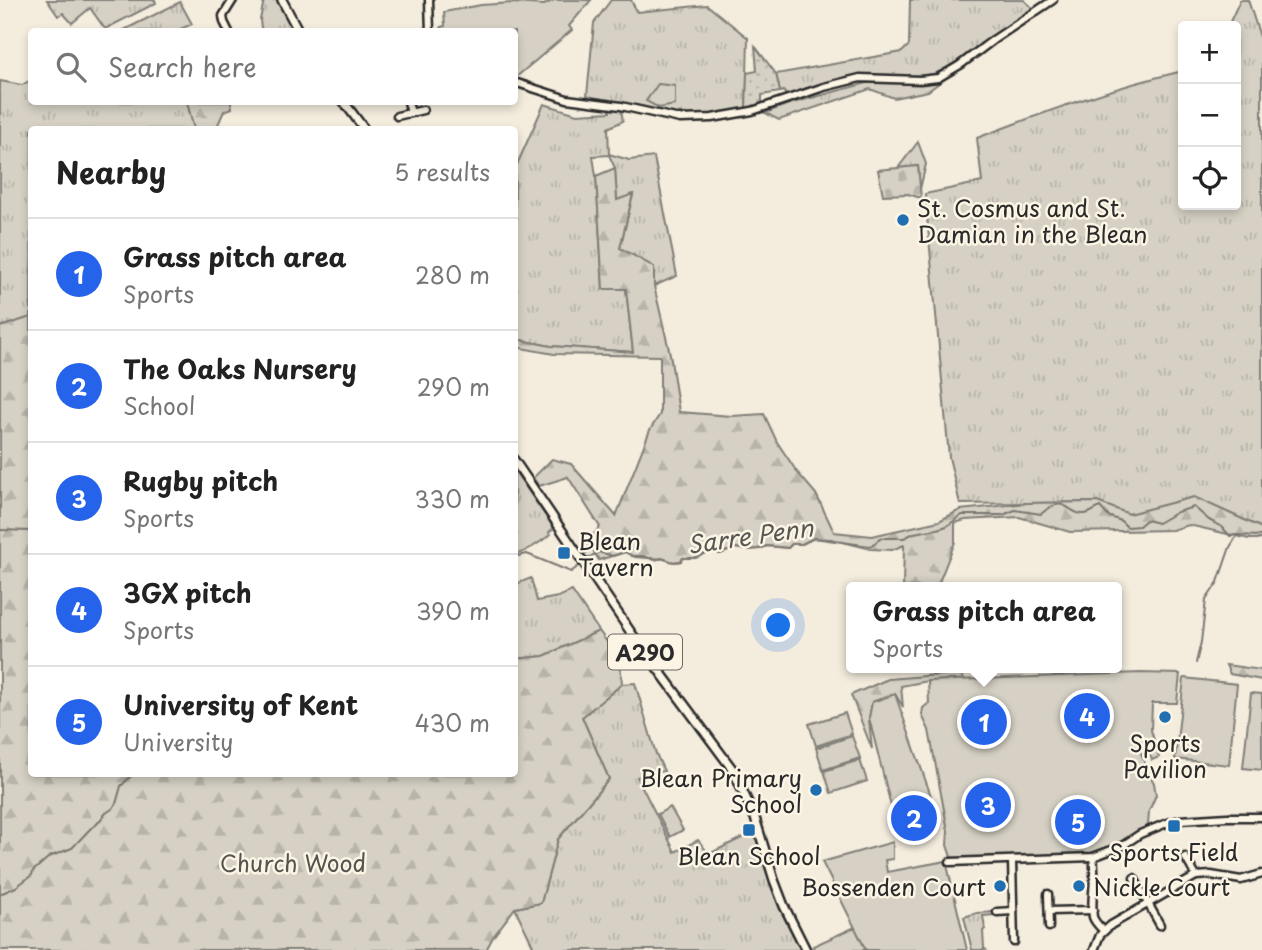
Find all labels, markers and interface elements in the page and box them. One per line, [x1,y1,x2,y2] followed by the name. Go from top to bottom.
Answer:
[1178,21,1241,210] map controls
[1178,21,1241,84] button: +
[28,28,518,105] search box
[108,47,257,86] text: Search here
[52,48,90,86] icon: search
[1178,84,1241,147] button: −
[1178,147,1241,210] button: locate
[56,149,166,194] text: Nearby
[394,154,490,189] text: 5 results
[917,190,1147,251] place label: St. Cosmus and St. Damian in the Blean
[895,212,911,228] marker: St. Cosmus and St. Damian in the Blean
[123,237,347,276] text: Grass pitch area
[74,257,85,292] text: 1
[415,257,490,292] text: 280 m
[123,276,194,311] text: Sports
[123,349,357,388] text: The Oaks Nursery
[71,369,87,404] text: 2
[417,369,490,404] text: 290 m
[123,388,195,423] text: School
[123,461,278,500] text: Rugby pitch
[71,481,87,516] text: 3
[414,481,490,516] text: 330 m
[123,500,194,535] text: Sports
[685,508,816,562] water label: Sarre Penn
[578,523,654,584] place label: Blean Tavern
[556,545,572,561] marker: Blean Tavern
[123,573,252,612] text: 3GX pitch
[846,582,1122,673] popup
[872,591,1096,630] text: Grass pitch area
[71,593,87,628] text: 4
[416,593,490,628] text: 390 m
[761,608,795,642] your location
[123,612,194,647] text: Sports
[872,630,943,665] text: Sports
[608,634,682,670] road number: A290
[123,685,358,724] text: University of Kent
[1064,690,1110,742] pin: 4
[961,696,1007,748] pin: 1
[72,705,86,740] text: 5
[415,705,490,740] text: 430 m
[1157,709,1173,725] marker: Sports Pavilion
[123,724,233,759] text: University
[1123,725,1207,786] place label: Sports Pavilion
[640,760,802,821] place label: Blean Primary School
[965,779,1011,831] pin: 3
[808,782,824,798] marker: Blean Primary School
[891,792,937,844] pin: 2
[1055,796,1101,848] pin: 5
[1166,818,1182,834] marker: Sports Field
[741,822,757,838] marker: Blean School
[1110,834,1238,869] place label: Sports Field
[677,838,821,873] place label: Blean School
[220,845,366,880] park label: Church Wood
[801,869,986,904] place label: Bossenden Court
[1093,869,1230,904] place label: Nickle Court
[992,878,1008,894] marker: Bossenden Court
[1071,878,1087,894] marker: Nickle Court

